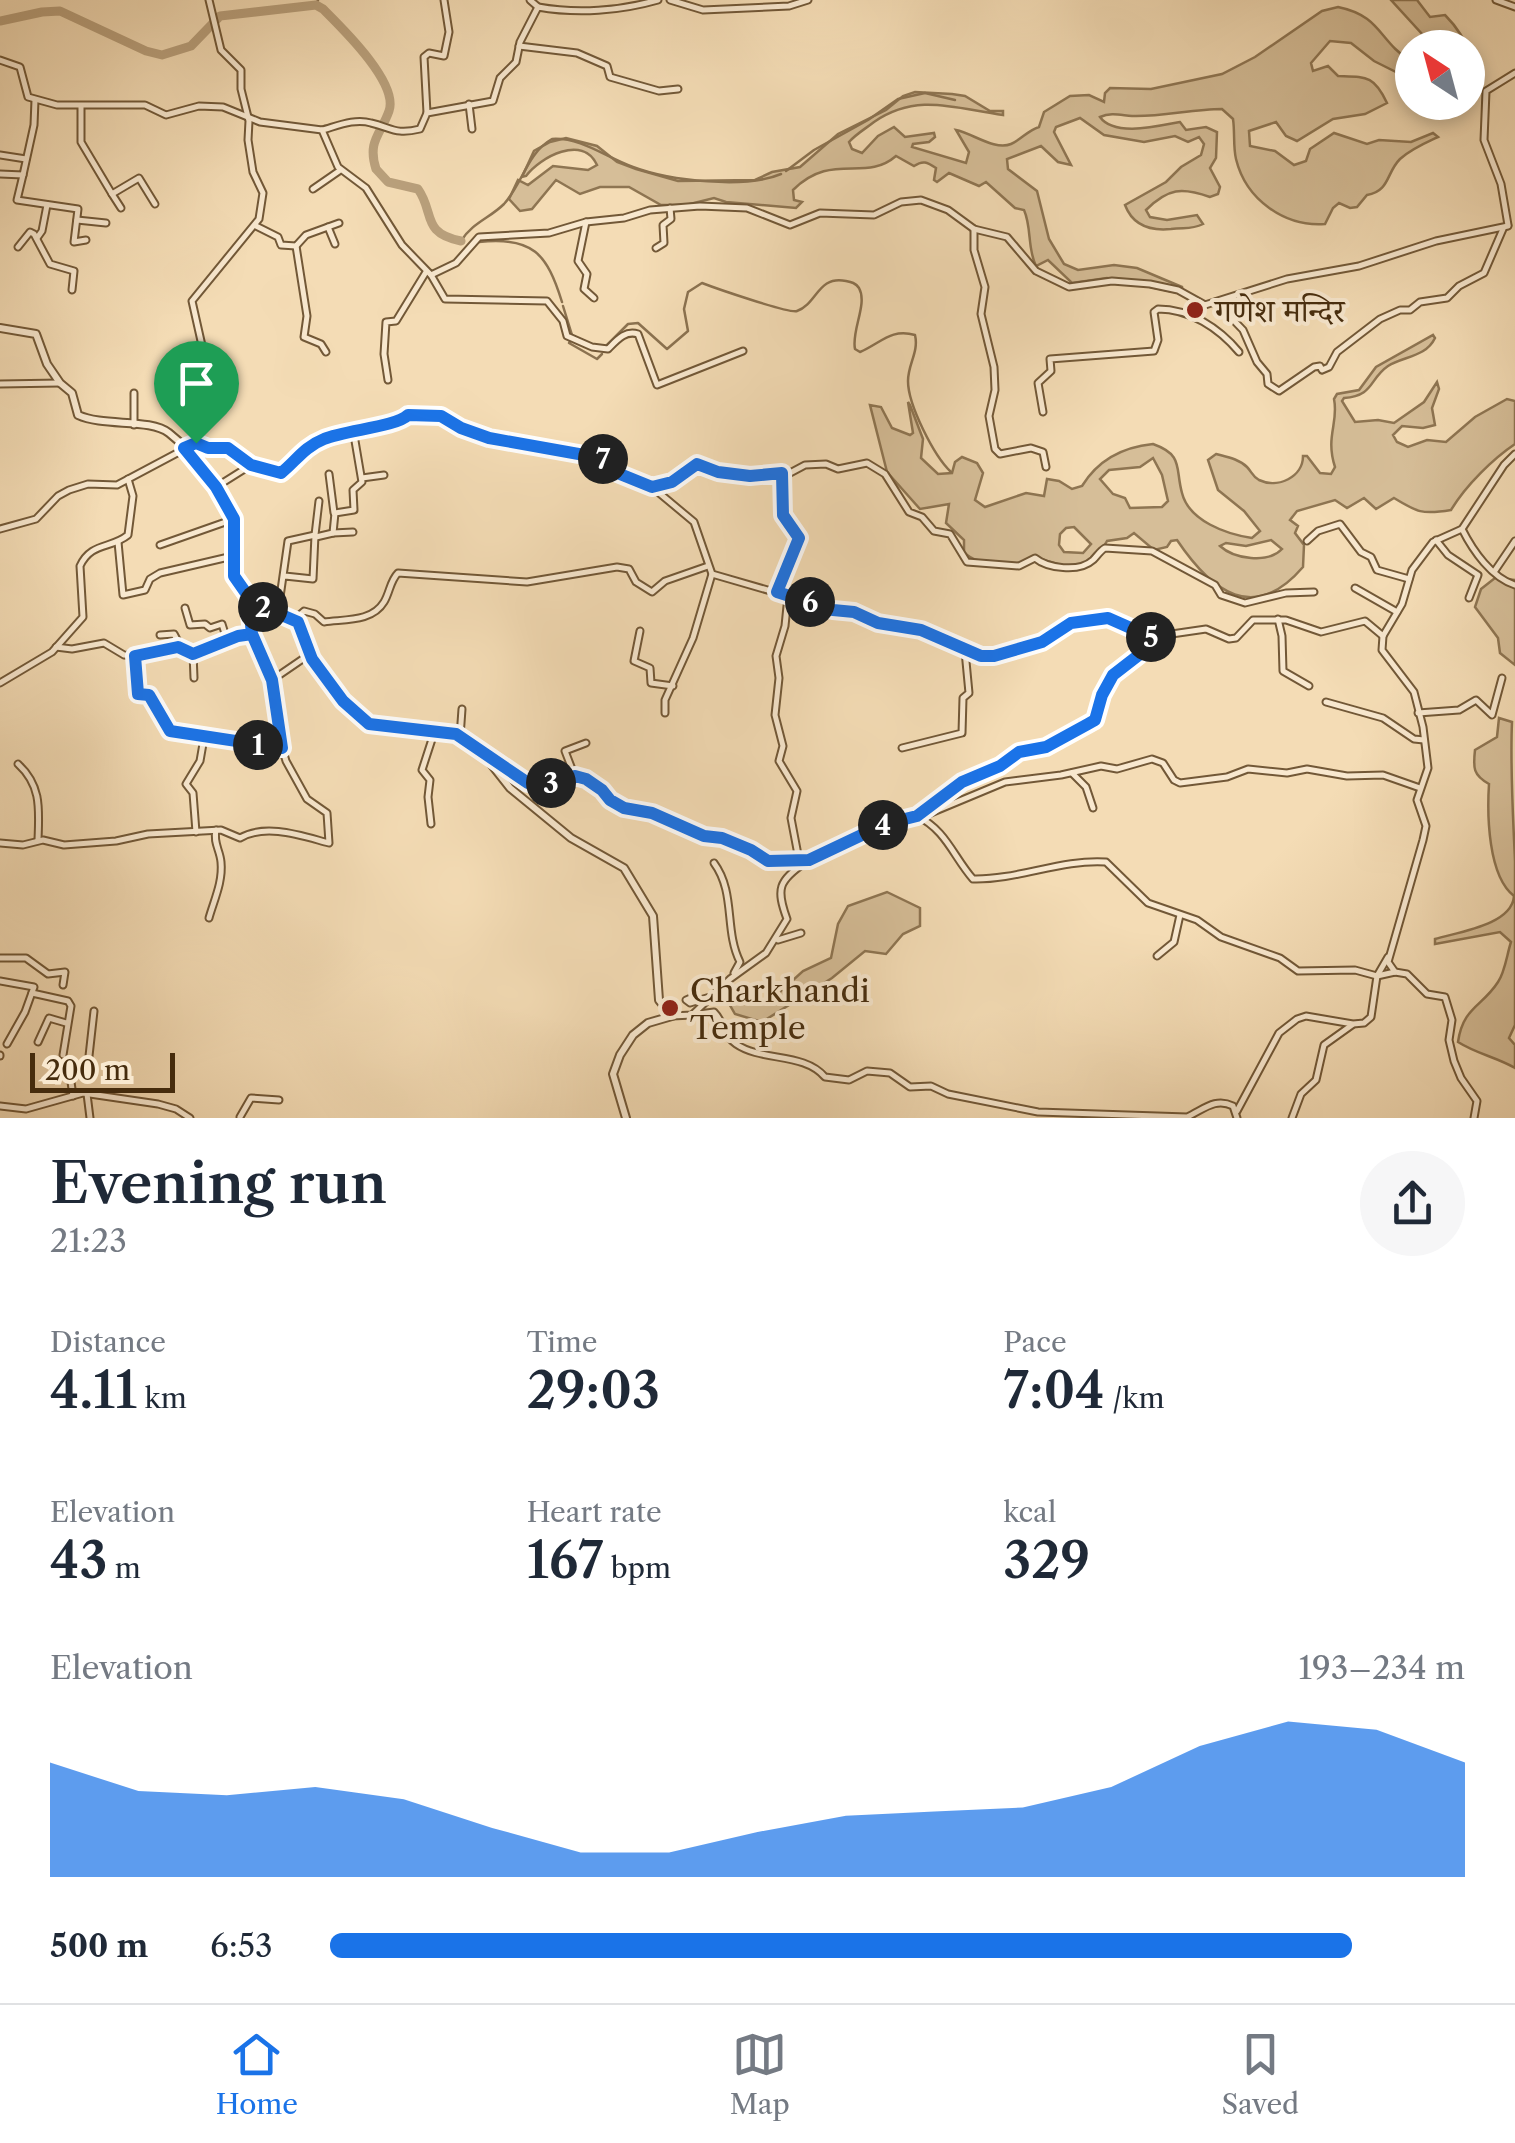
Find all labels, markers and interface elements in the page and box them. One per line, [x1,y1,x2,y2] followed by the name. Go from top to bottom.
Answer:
[1395,30,1485,120] north arrow
[1395,30,1485,120] map controls
[1213,291,1346,330] place label: गणेश मन्दिर
[1184,299,1206,321] marker: गणेश मन्दिर
[154,341,239,444] pin
[169,356,224,411] icon: arrive
[578,434,628,484] pin: 7
[596,442,610,476] text: 7
[785,577,835,627] pin: 6
[238,582,288,632] pin: 2
[802,585,818,619] text: 6
[255,590,271,624] text: 2
[1126,612,1176,662] pin: 5
[1143,620,1159,654] text: 5
[233,720,283,770] pin: 1
[252,728,264,762] text: 1
[526,758,576,808] pin: 3
[543,766,559,800] text: 3
[858,800,908,850] pin: 4
[875,808,891,842] text: 4
[690,971,870,1047] place label: Charkhandi Temple
[659,997,681,1019] marker: Charkhandi Temple
[30,1048,175,1092] scale bar
[45,1053,130,1087] text: 200 m
[50,1150,387,1217] text: Evening run
[1360,1151,1465,1256] button: share
[50,1221,127,1260] text: 21:23
[50,1325,166,1359] text: Distance
[527,1325,597,1359] text: Time
[1003,1325,1067,1359] text: Pace
[50,1359,137,1421] text: 4.11
[527,1359,660,1421] text: 29:03
[1003,1359,1105,1421] text: 7:04
[137,1381,187,1415] text: km
[1105,1381,1165,1415] text: /km
[50,1495,175,1529] text: Elevation
[527,1495,662,1529] text: Heart rate
[1003,1495,1056,1529] text: kcal
[50,1529,107,1591] text: 43
[527,1529,603,1591] text: 167
[1003,1529,1090,1591] text: 329
[107,1551,141,1585] text: m
[603,1551,671,1585] text: bpm
[50,1648,193,1687] text: Elevation
[1299,1648,1465,1687] text: 193–234 m
[50,1926,148,1965] text: 500 m
[210,1926,273,1965] text: 6:53
[216,2027,298,2121] tab: Home
[730,2027,790,2121] tab: Map
[1221,2027,1299,2121] tab: Saved

